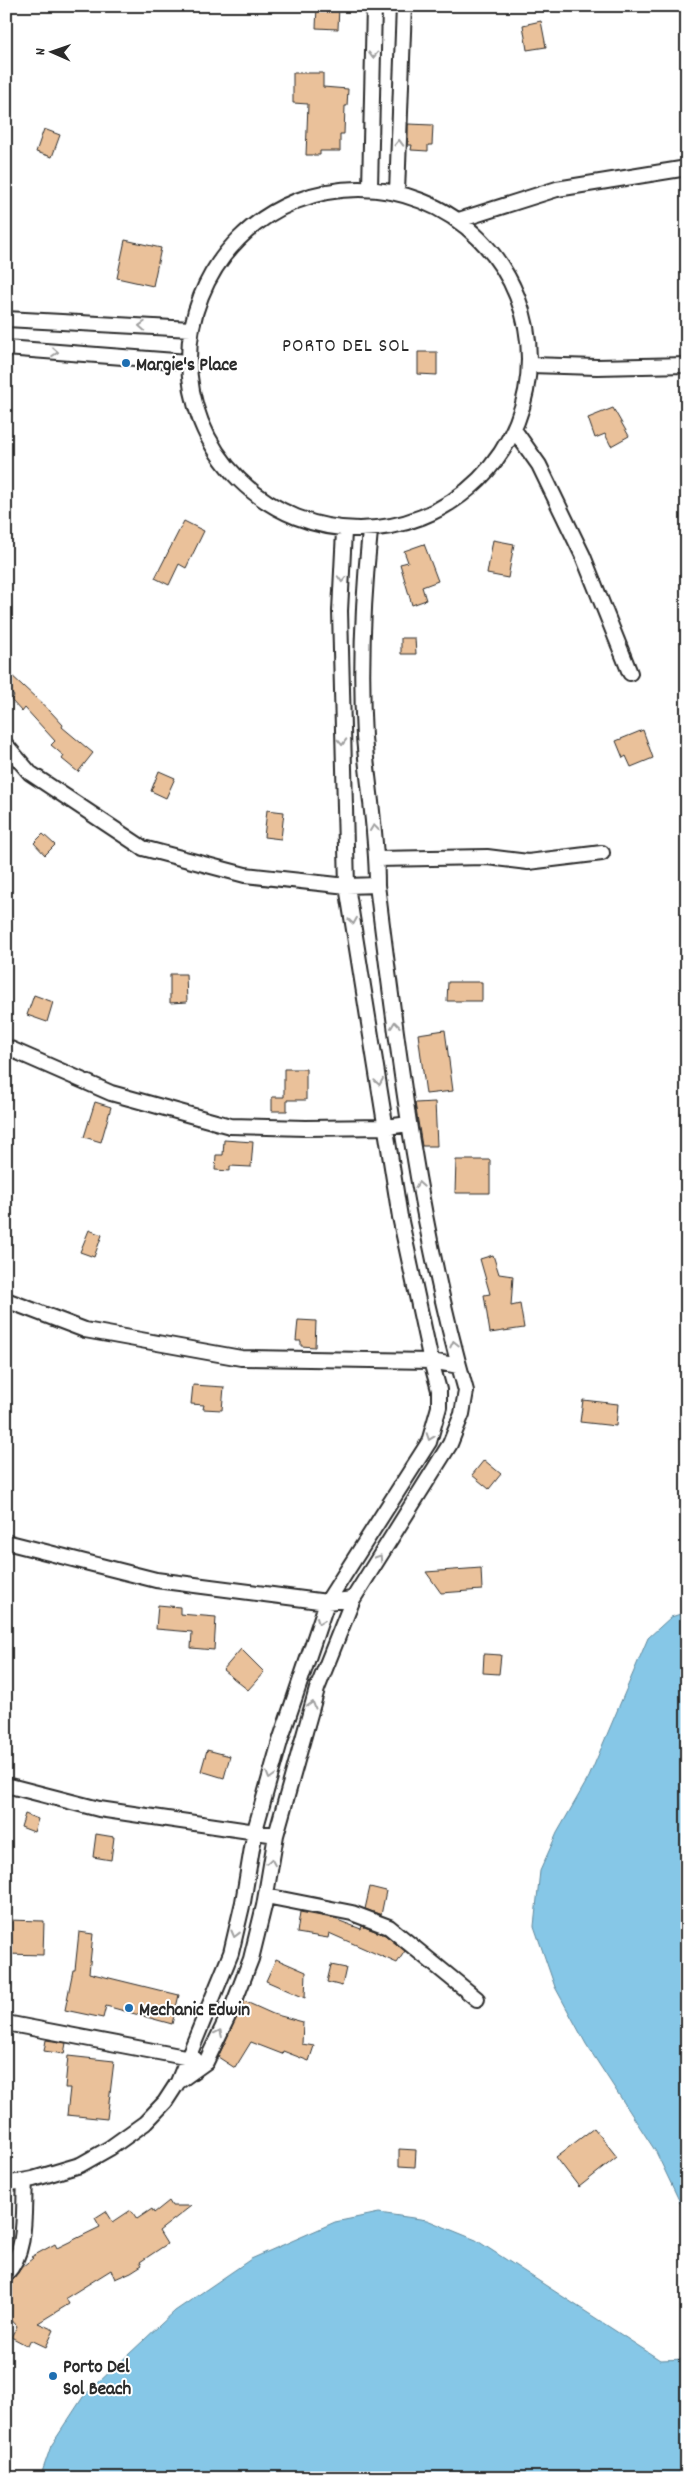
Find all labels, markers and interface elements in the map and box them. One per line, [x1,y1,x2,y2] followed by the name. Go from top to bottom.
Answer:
[28,28,78,78] north arrow
[31,48,51,55] text: N
[368,52,378,59] one-way arrow
[394,139,404,146] one-way arrow
[138,321,146,332] one-way arrow
[282,333,410,361] district label: PORTO DEL SOL
[51,346,59,357] one-way arrow
[136,353,237,380] place label: Margie's Place
[120,357,132,369] marker: Margie's Place
[336,576,347,584] one-way arrow
[337,738,347,746] one-way arrow
[369,824,380,832] one-way arrow
[348,917,358,926] one-way arrow
[390,1020,401,1028] one-way arrow
[373,1077,383,1086] one-way arrow
[415,1181,425,1190] one-way arrow
[449,1340,460,1349] one-way arrow
[426,1432,436,1441] one-way arrow
[373,1554,383,1563] one-way arrow
[316,1616,326,1625] one-way arrow
[307,1701,317,1710] one-way arrow
[266,1771,276,1779] one-way arrow
[266,1858,276,1866] one-way arrow
[230,1930,241,1939] one-way arrow
[139,1998,250,2025] place label: Mechanic Edwin
[123,2002,135,2014] marker: Mechanic Edwin
[213,2030,223,2039] one-way arrow
[63,2355,132,2404] place label: Porto Del Sol Beach
[47,2370,59,2382] marker: Porto Del Sol Beach

